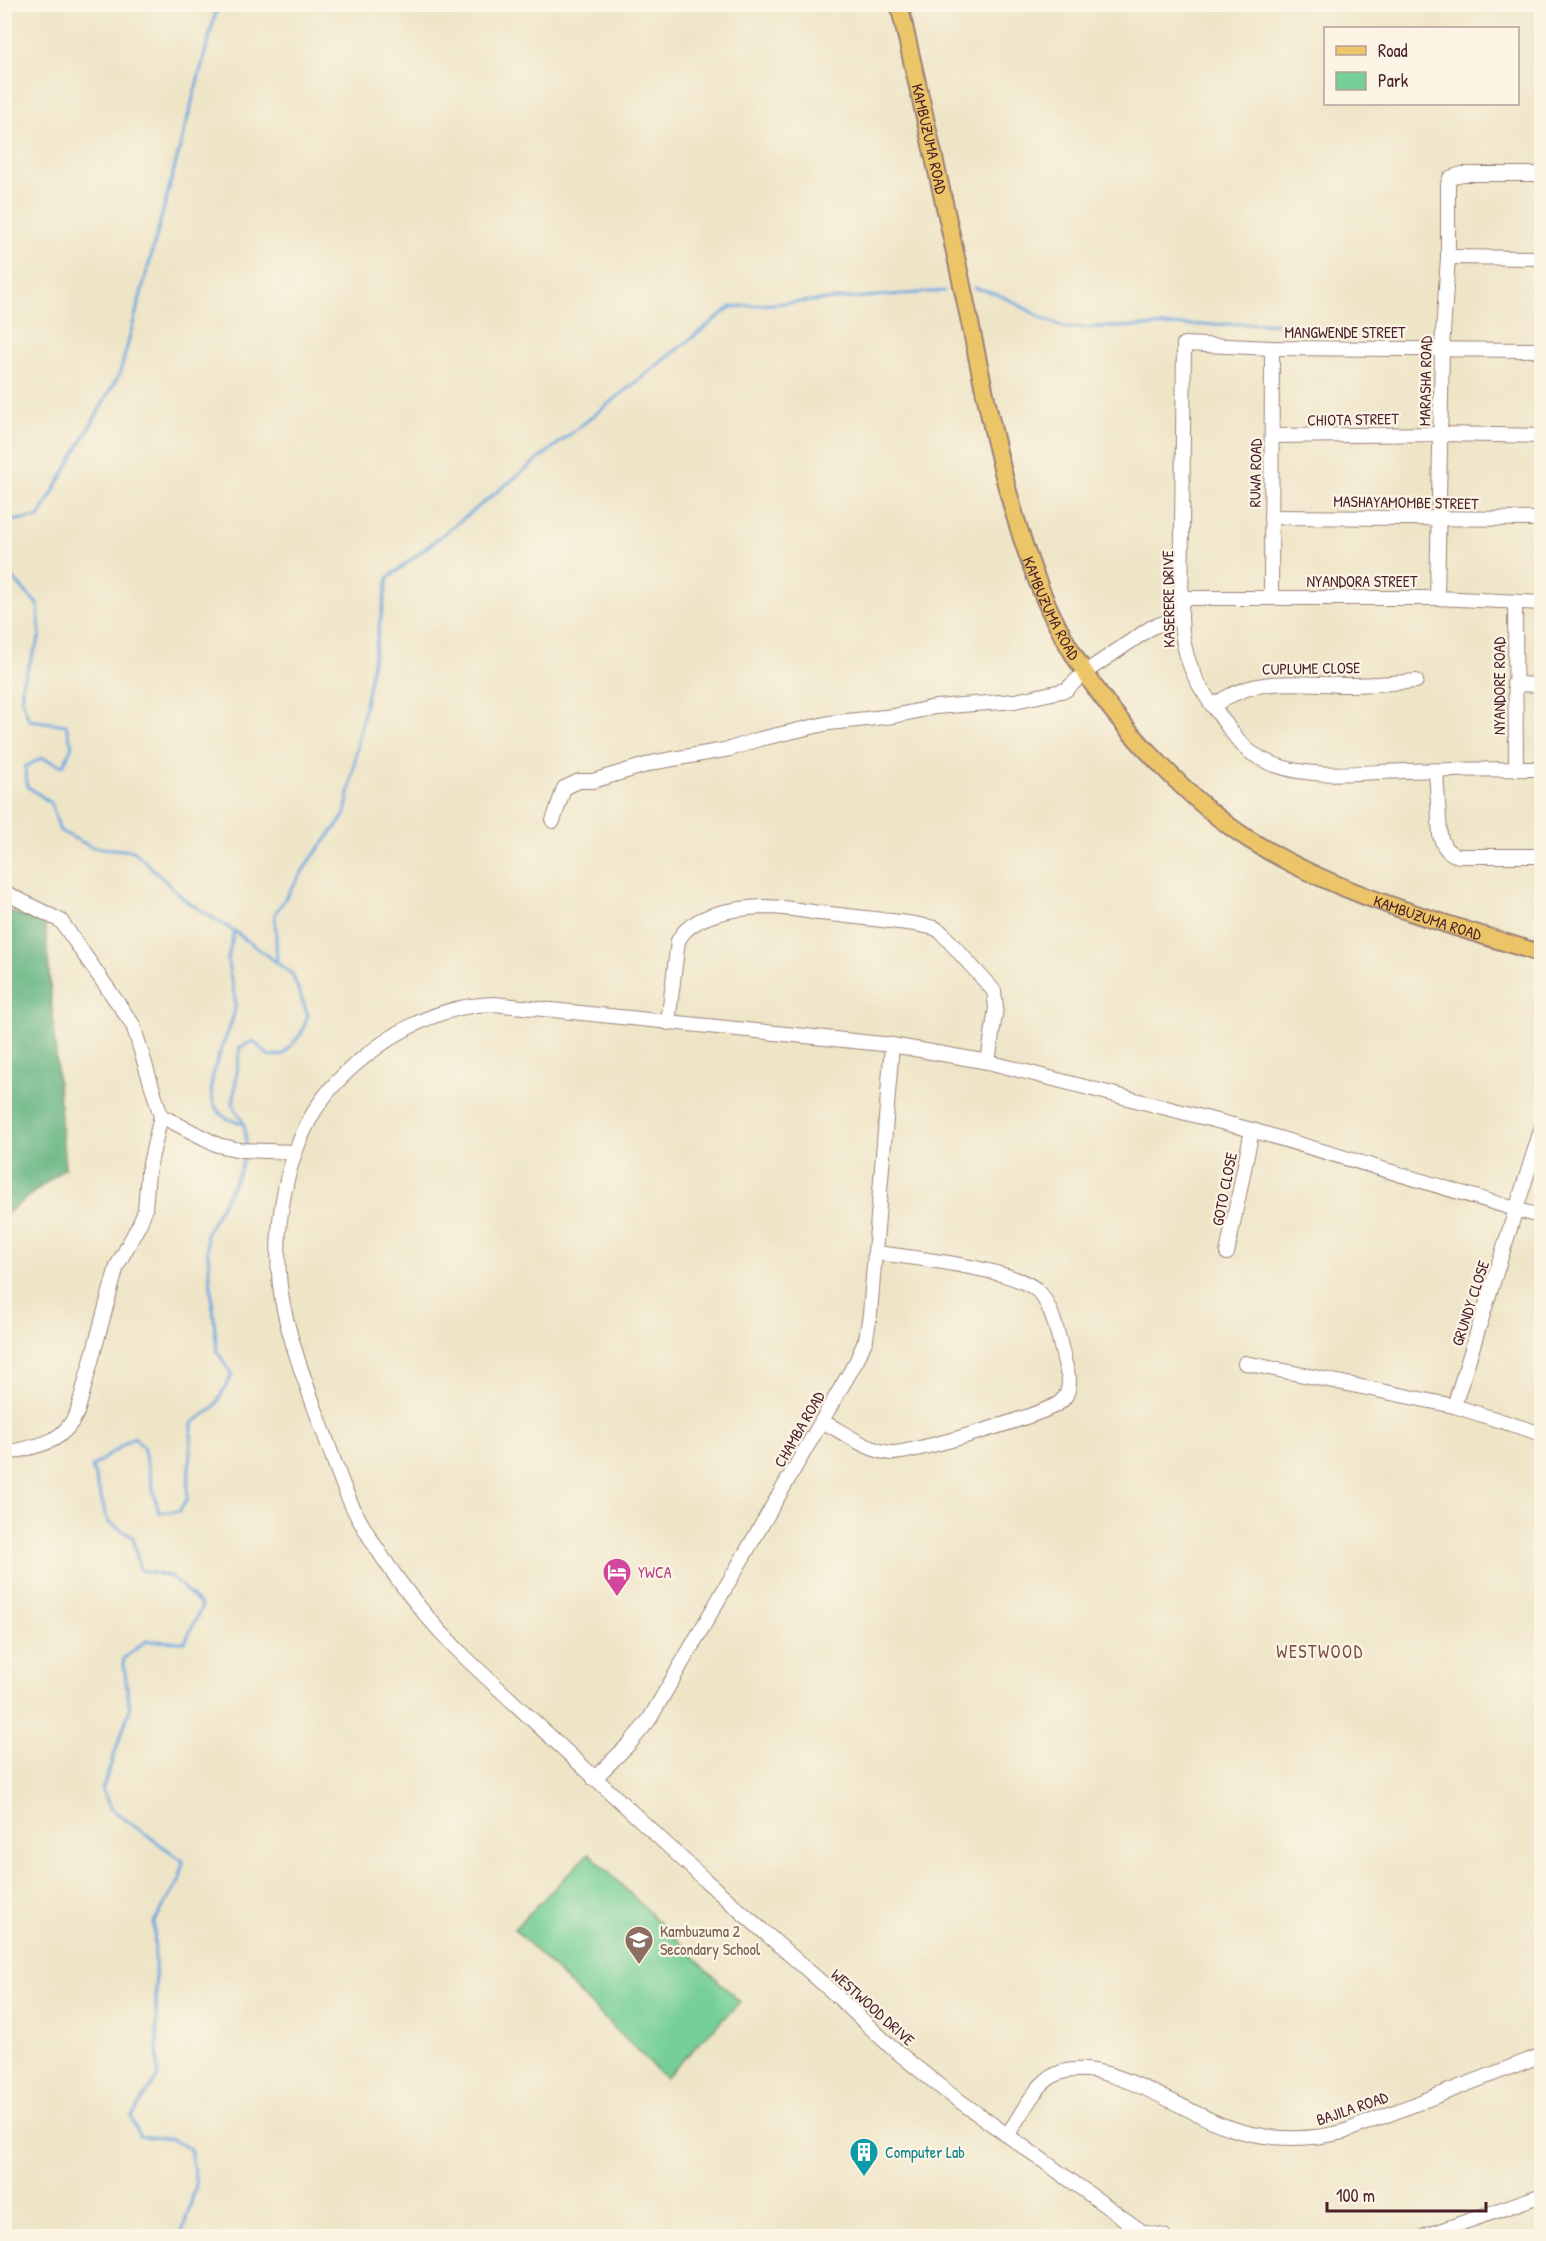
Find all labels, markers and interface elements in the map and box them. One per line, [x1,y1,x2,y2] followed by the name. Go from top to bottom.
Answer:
[1324,27,1519,105] legend
[1378,38,1408,63] text: Road
[1378,68,1409,93] text: Park
[907,81,953,196] street label: KAMBUZUMA ROAD
[1284,321,1406,343] street label: MANGWENDE STREET
[1413,335,1437,426] street label: MARASHA ROAD
[1307,407,1400,431] street label: CHIOTA STREET
[1243,438,1267,508] street label: RUWA ROAD
[1333,490,1479,514] street label: MASHAYAMOMBE STREET
[1156,550,1180,648] street label: KASERERE DRIVE
[1018,553,1085,664] street label: KAMBUZUMA ROAD
[1307,570,1418,592] street label: NYANDORA STREET
[1488,637,1510,735] street label: NYANDORE ROAD
[1262,656,1360,680] street label: CUPLUME CLOSE
[1371,889,1485,945] street label: KAMBUZUMA ROAD
[1206,1150,1242,1228] street label: GOTO CLOSE
[1446,1257,1494,1349] street label: GRUNDY CLOSE
[768,1386,830,1471] street label: CHAMBA ROAD
[601,1556,633,1598] hotel icon: YWCA
[638,1561,672,1583] place label: YWCA
[1276,1639,1364,1664] district label: WESTWOOD
[660,1920,761,1960] place label: Kambuzuma 2 Secondary School
[623,1924,655,1966] school or university icon: Kambuzuma 2 Secondary School
[826,1964,920,2050] street label: WESTWOOD DRIVE
[1313,2085,1391,2131] street label: BAJILA ROAD
[848,2136,880,2178] building icon: Computer Lab
[885,2141,965,2163] place label: Computer Lab
[1327,2175,1486,2213] scale bar
[1336,2183,1375,2208] text: 100 m

